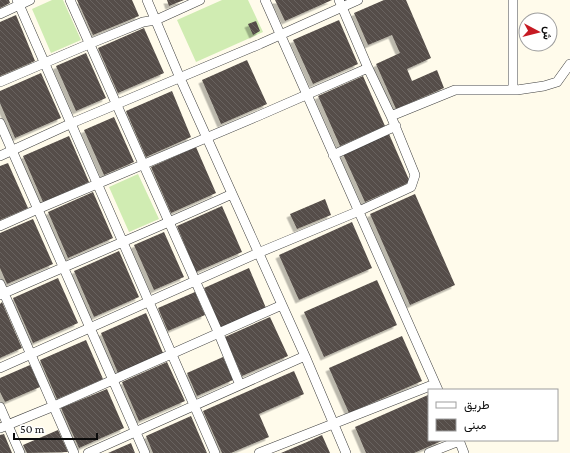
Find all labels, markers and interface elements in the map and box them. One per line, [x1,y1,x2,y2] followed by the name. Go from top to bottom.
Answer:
[518,12,558,52] north arrow
[540,26,555,41] text: ش
[428,389,558,441] legend
[464,398,490,413] text: طريق
[14,415,97,441] scale bar
[464,418,486,433] text: مبنى
[20,422,45,436] text: 50 m

